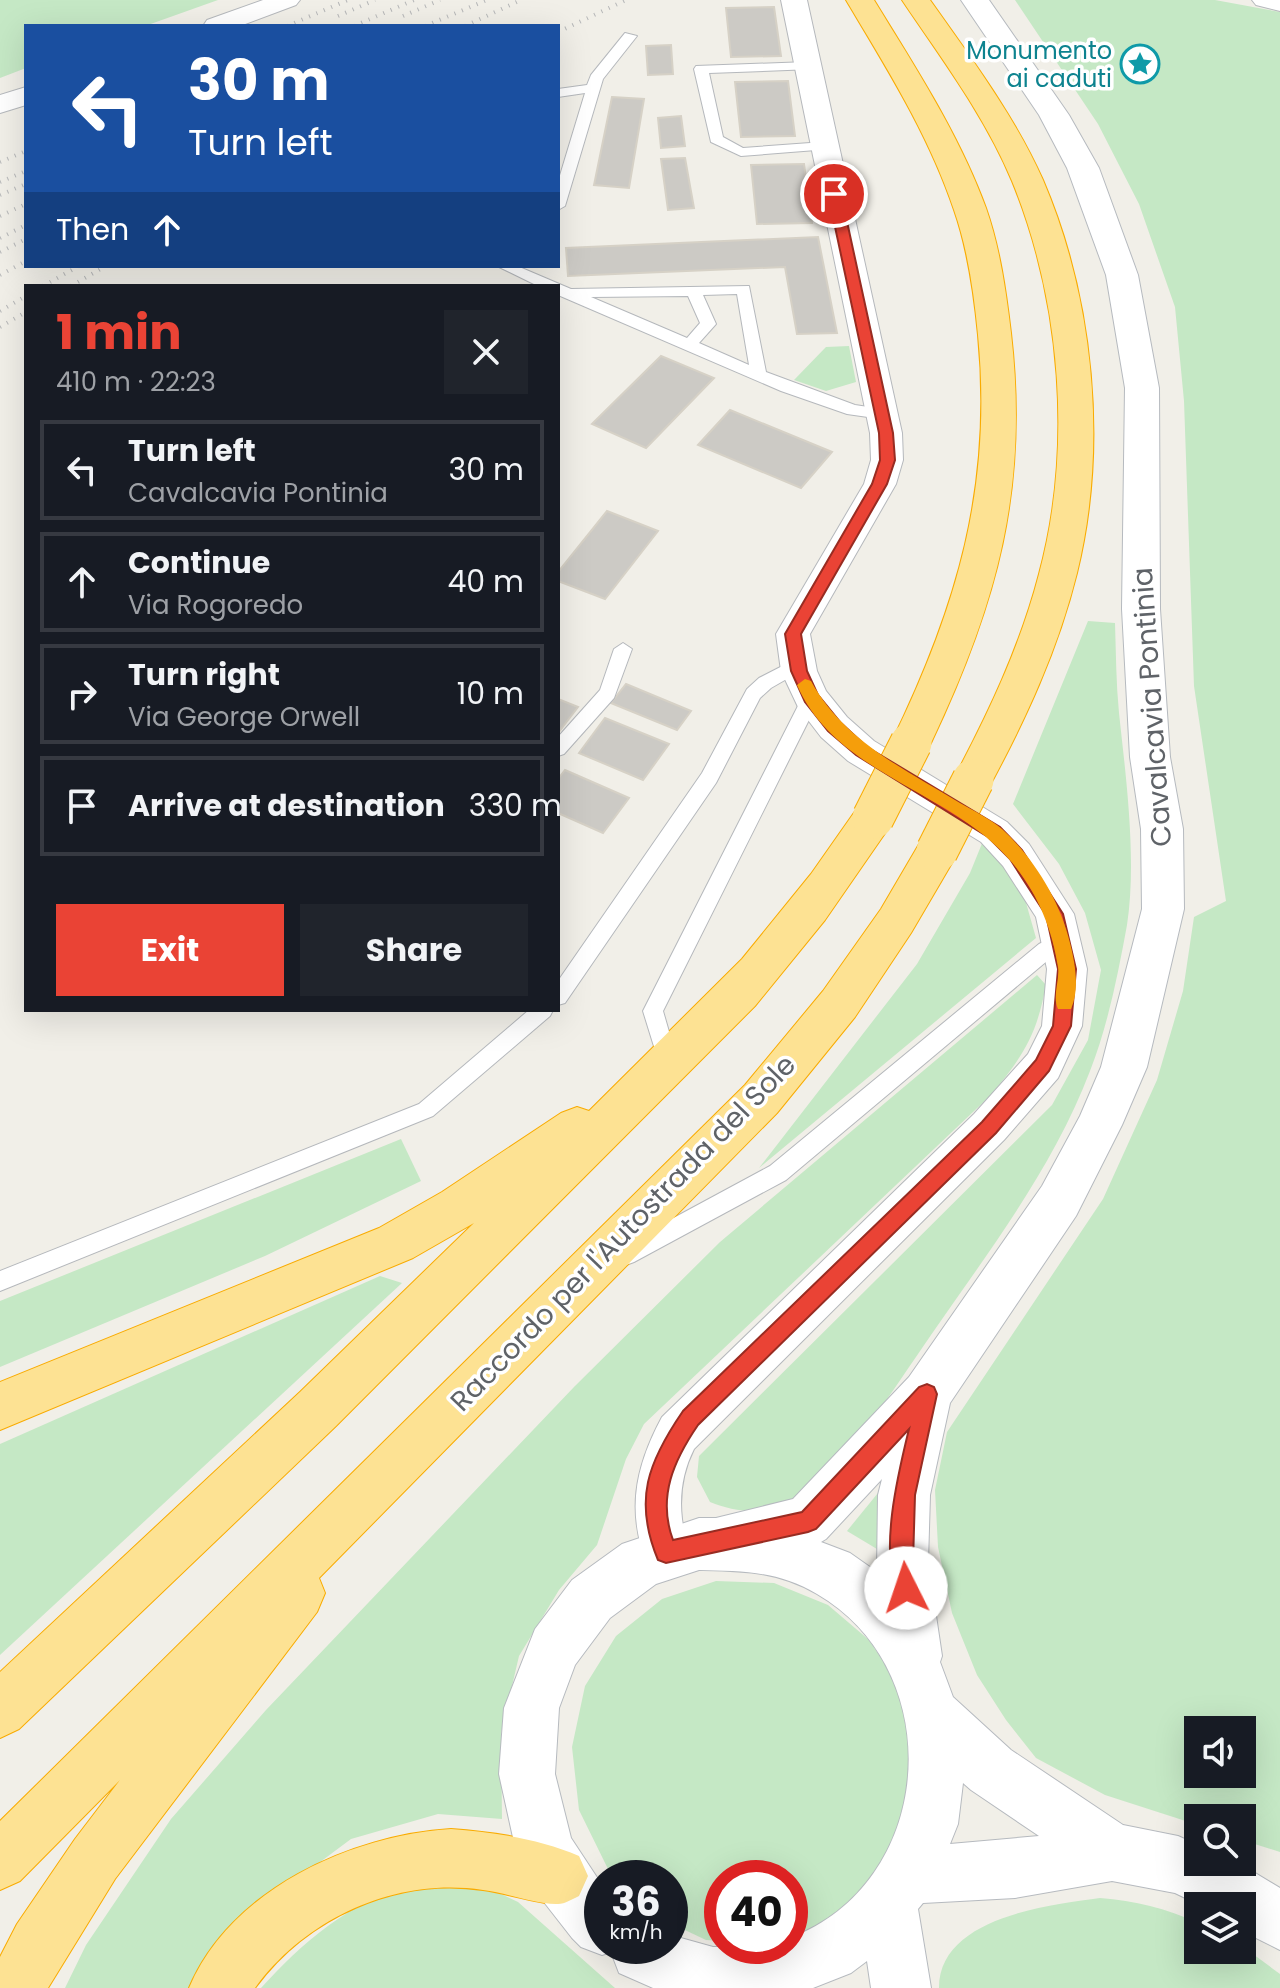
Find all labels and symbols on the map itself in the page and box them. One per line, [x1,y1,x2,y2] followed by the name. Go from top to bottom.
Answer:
[966,34,1112,95] place label: Monumento ai caduti
[1119,43,1161,85] place icon: Monumento ai caduti
[800,160,868,228] pin
[1123,566,1181,848] street label: Cavalcavia Pontinia
[442,1046,804,1420] street label: Raccordo per l'Autostrada del Sole
[864,1546,948,1630] position arrow
[704,1860,808,1964] speed limit sign: 40

